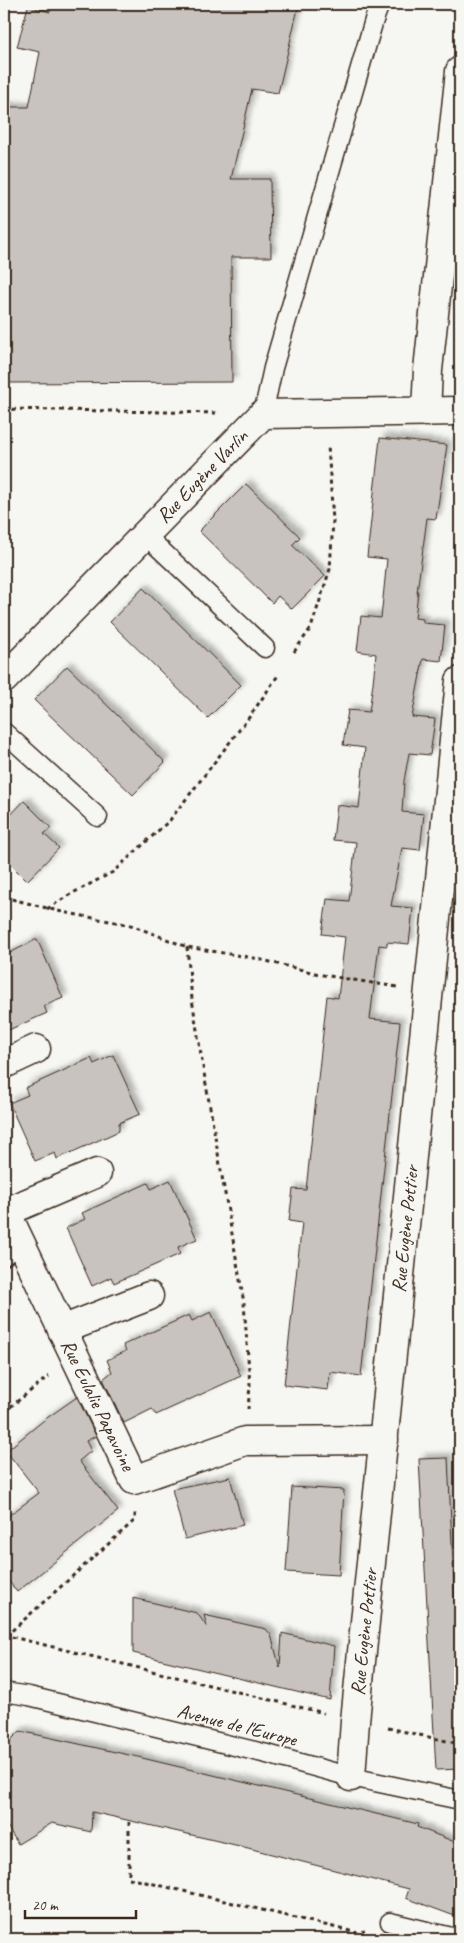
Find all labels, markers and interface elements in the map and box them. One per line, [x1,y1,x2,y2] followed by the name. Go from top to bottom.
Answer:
[151,423,254,528] street label: Rue Eugène Varlin
[386,1163,424,1294] street label: Rue Eugène Pottier
[55,1335,141,1476] street label: Rue Eulalie Papavoine
[345,1566,383,1697] street label: Rue Eugène Pottier
[175,1698,301,1752] street label: Avenue de l'Europe
[25,1888,136,1920] scale bar
[32,1896,59,1915] text: 20 m

